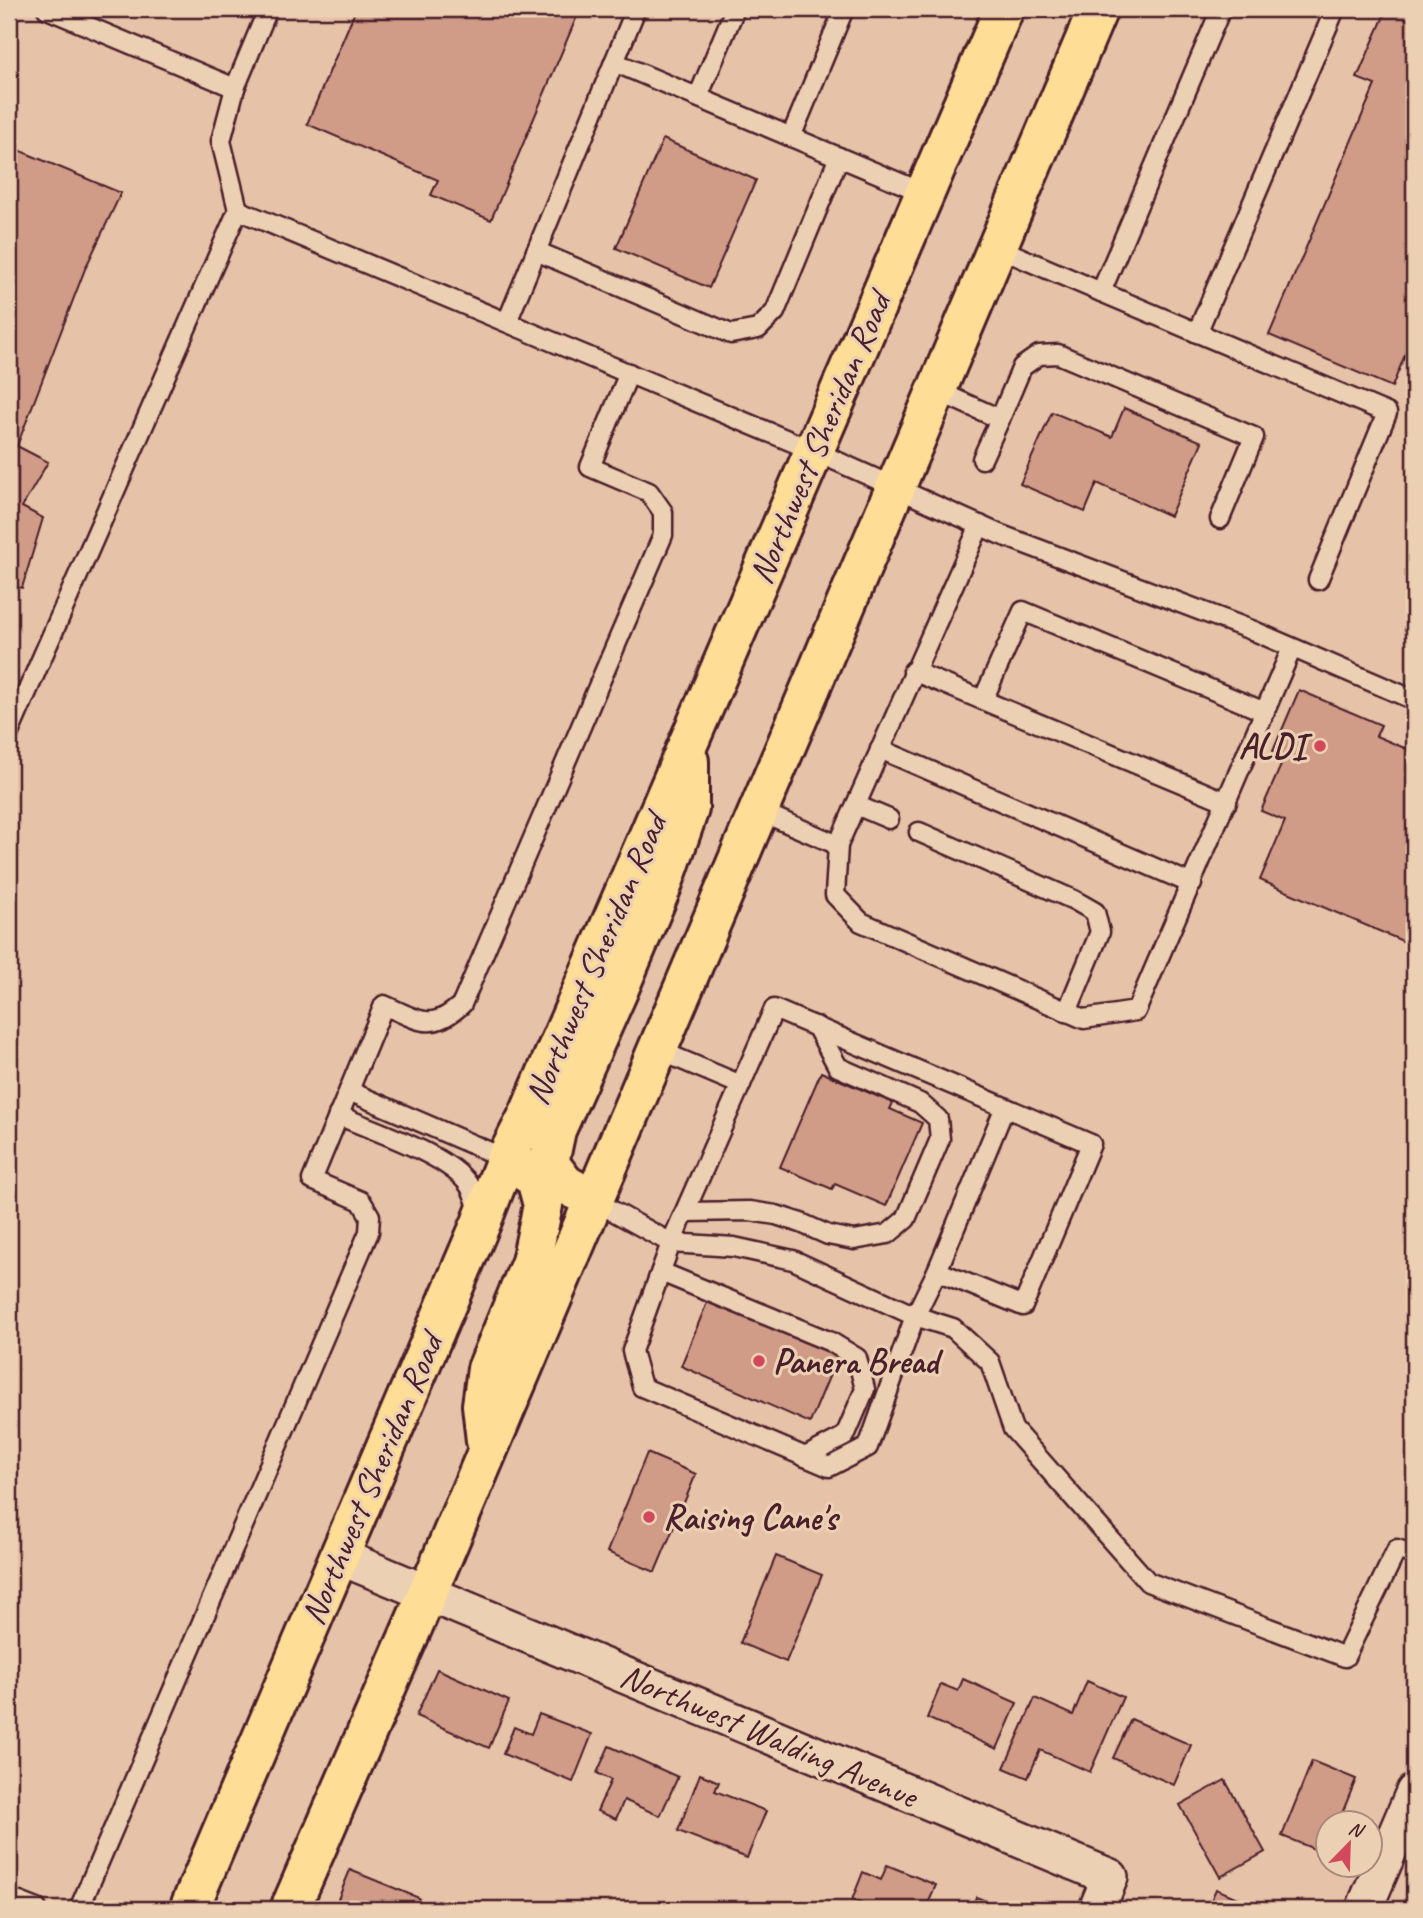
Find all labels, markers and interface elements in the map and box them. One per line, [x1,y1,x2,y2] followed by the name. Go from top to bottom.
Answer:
[738,281,903,590] street label: Northwest Sheridan Road
[1239,724,1313,769] place label: ALDI
[1312,738,1328,754] marker: ALDI
[514,802,679,1111] street label: Northwest Sheridan Road
[290,1322,455,1631] street label: Northwest Sheridan Road
[773,1339,944,1384] place label: Panera Bread
[751,1353,767,1369] marker: Panera Bread
[663,1495,841,1540] place label: Raising Cane's
[641,1509,657,1525] marker: Raising Cane's
[614,1653,926,1819] street label: Northwest Walding Avenue
[1314,1810,1384,1880] north arrow
[1345,1816,1368,1844] text: N

